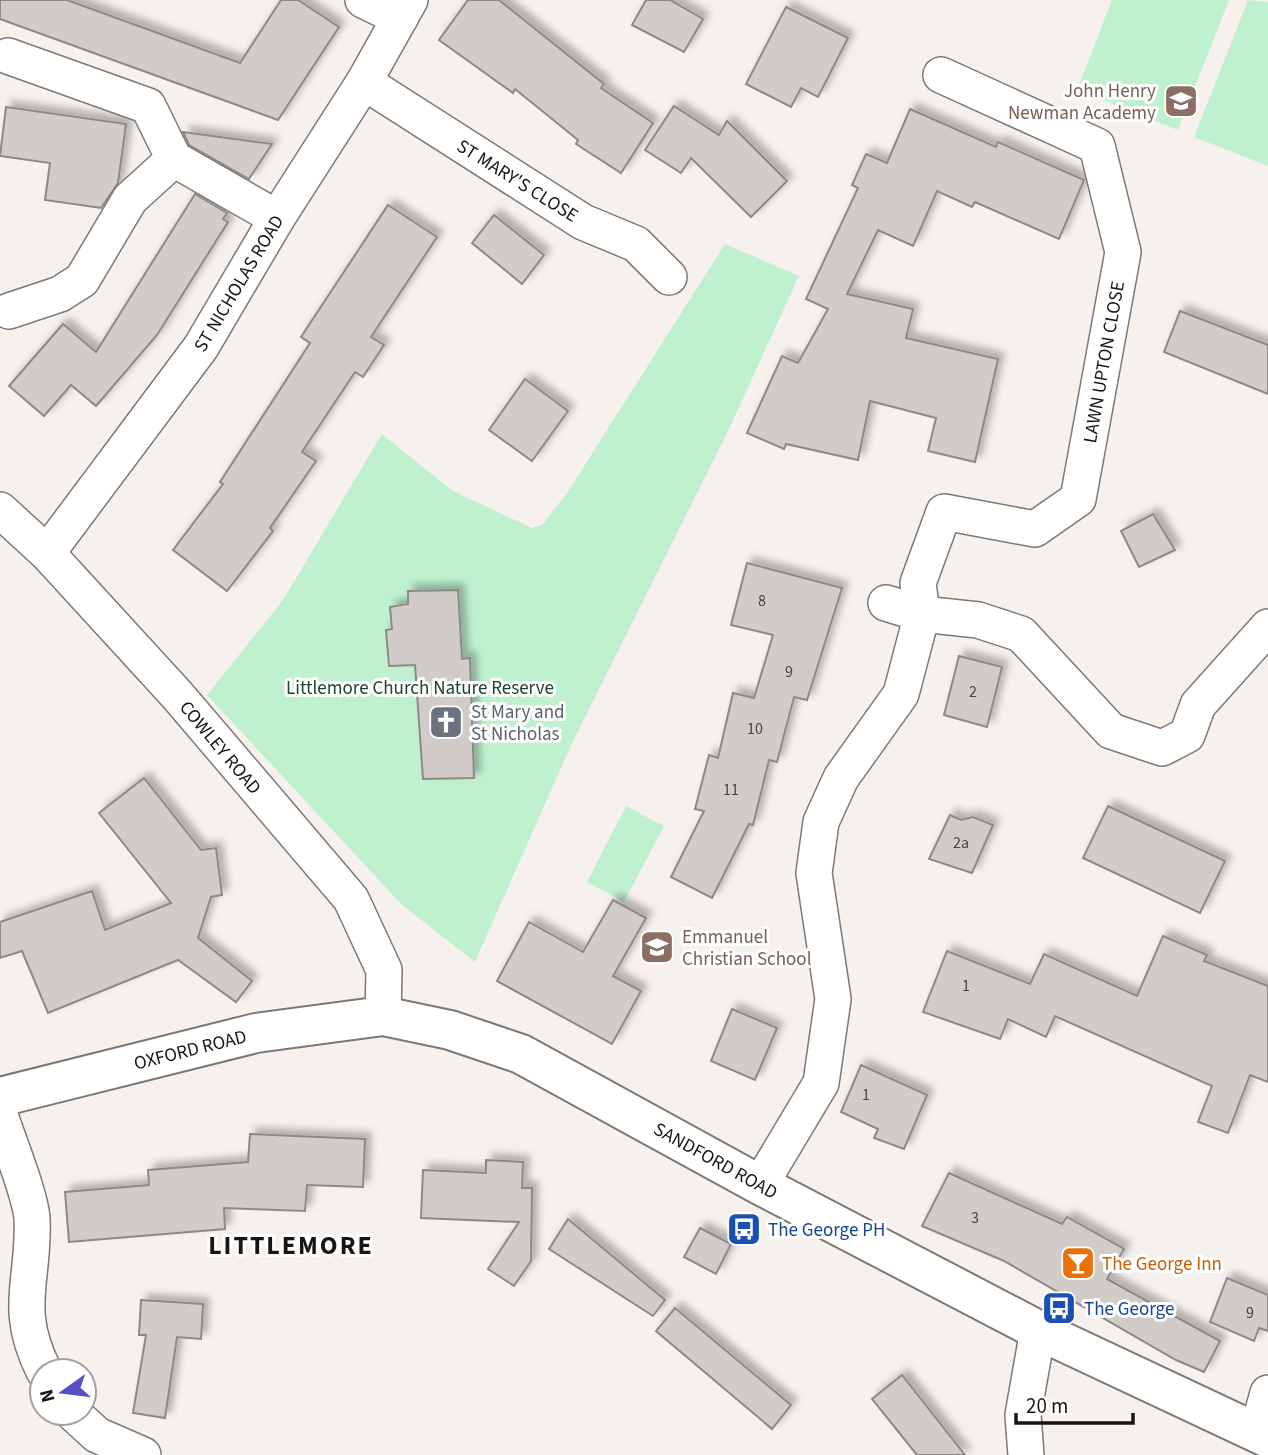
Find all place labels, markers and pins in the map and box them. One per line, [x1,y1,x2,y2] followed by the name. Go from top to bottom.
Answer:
[1008,78,1156,127] place label: John Henry Newman Academy
[1162,82,1200,120] school or university icon: John Henry Newman Academy
[471,699,565,748] place label: St Mary and St Nicholas
[427,703,465,741] church icon: St Mary and St Nicholas
[682,924,812,973] place label: Emmanuel Christian School
[638,928,676,966] school or university icon: Emmanuel Christian School
[725,1210,763,1248] bus stop icon: The George PH
[768,1217,885,1244] place label: The George PH
[1059,1244,1097,1282] bar icon: The George Inn
[1102,1251,1222,1278] place label: The George Inn
[1040,1289,1078,1327] bus stop icon: The George
[1084,1296,1174,1323] place label: The George

